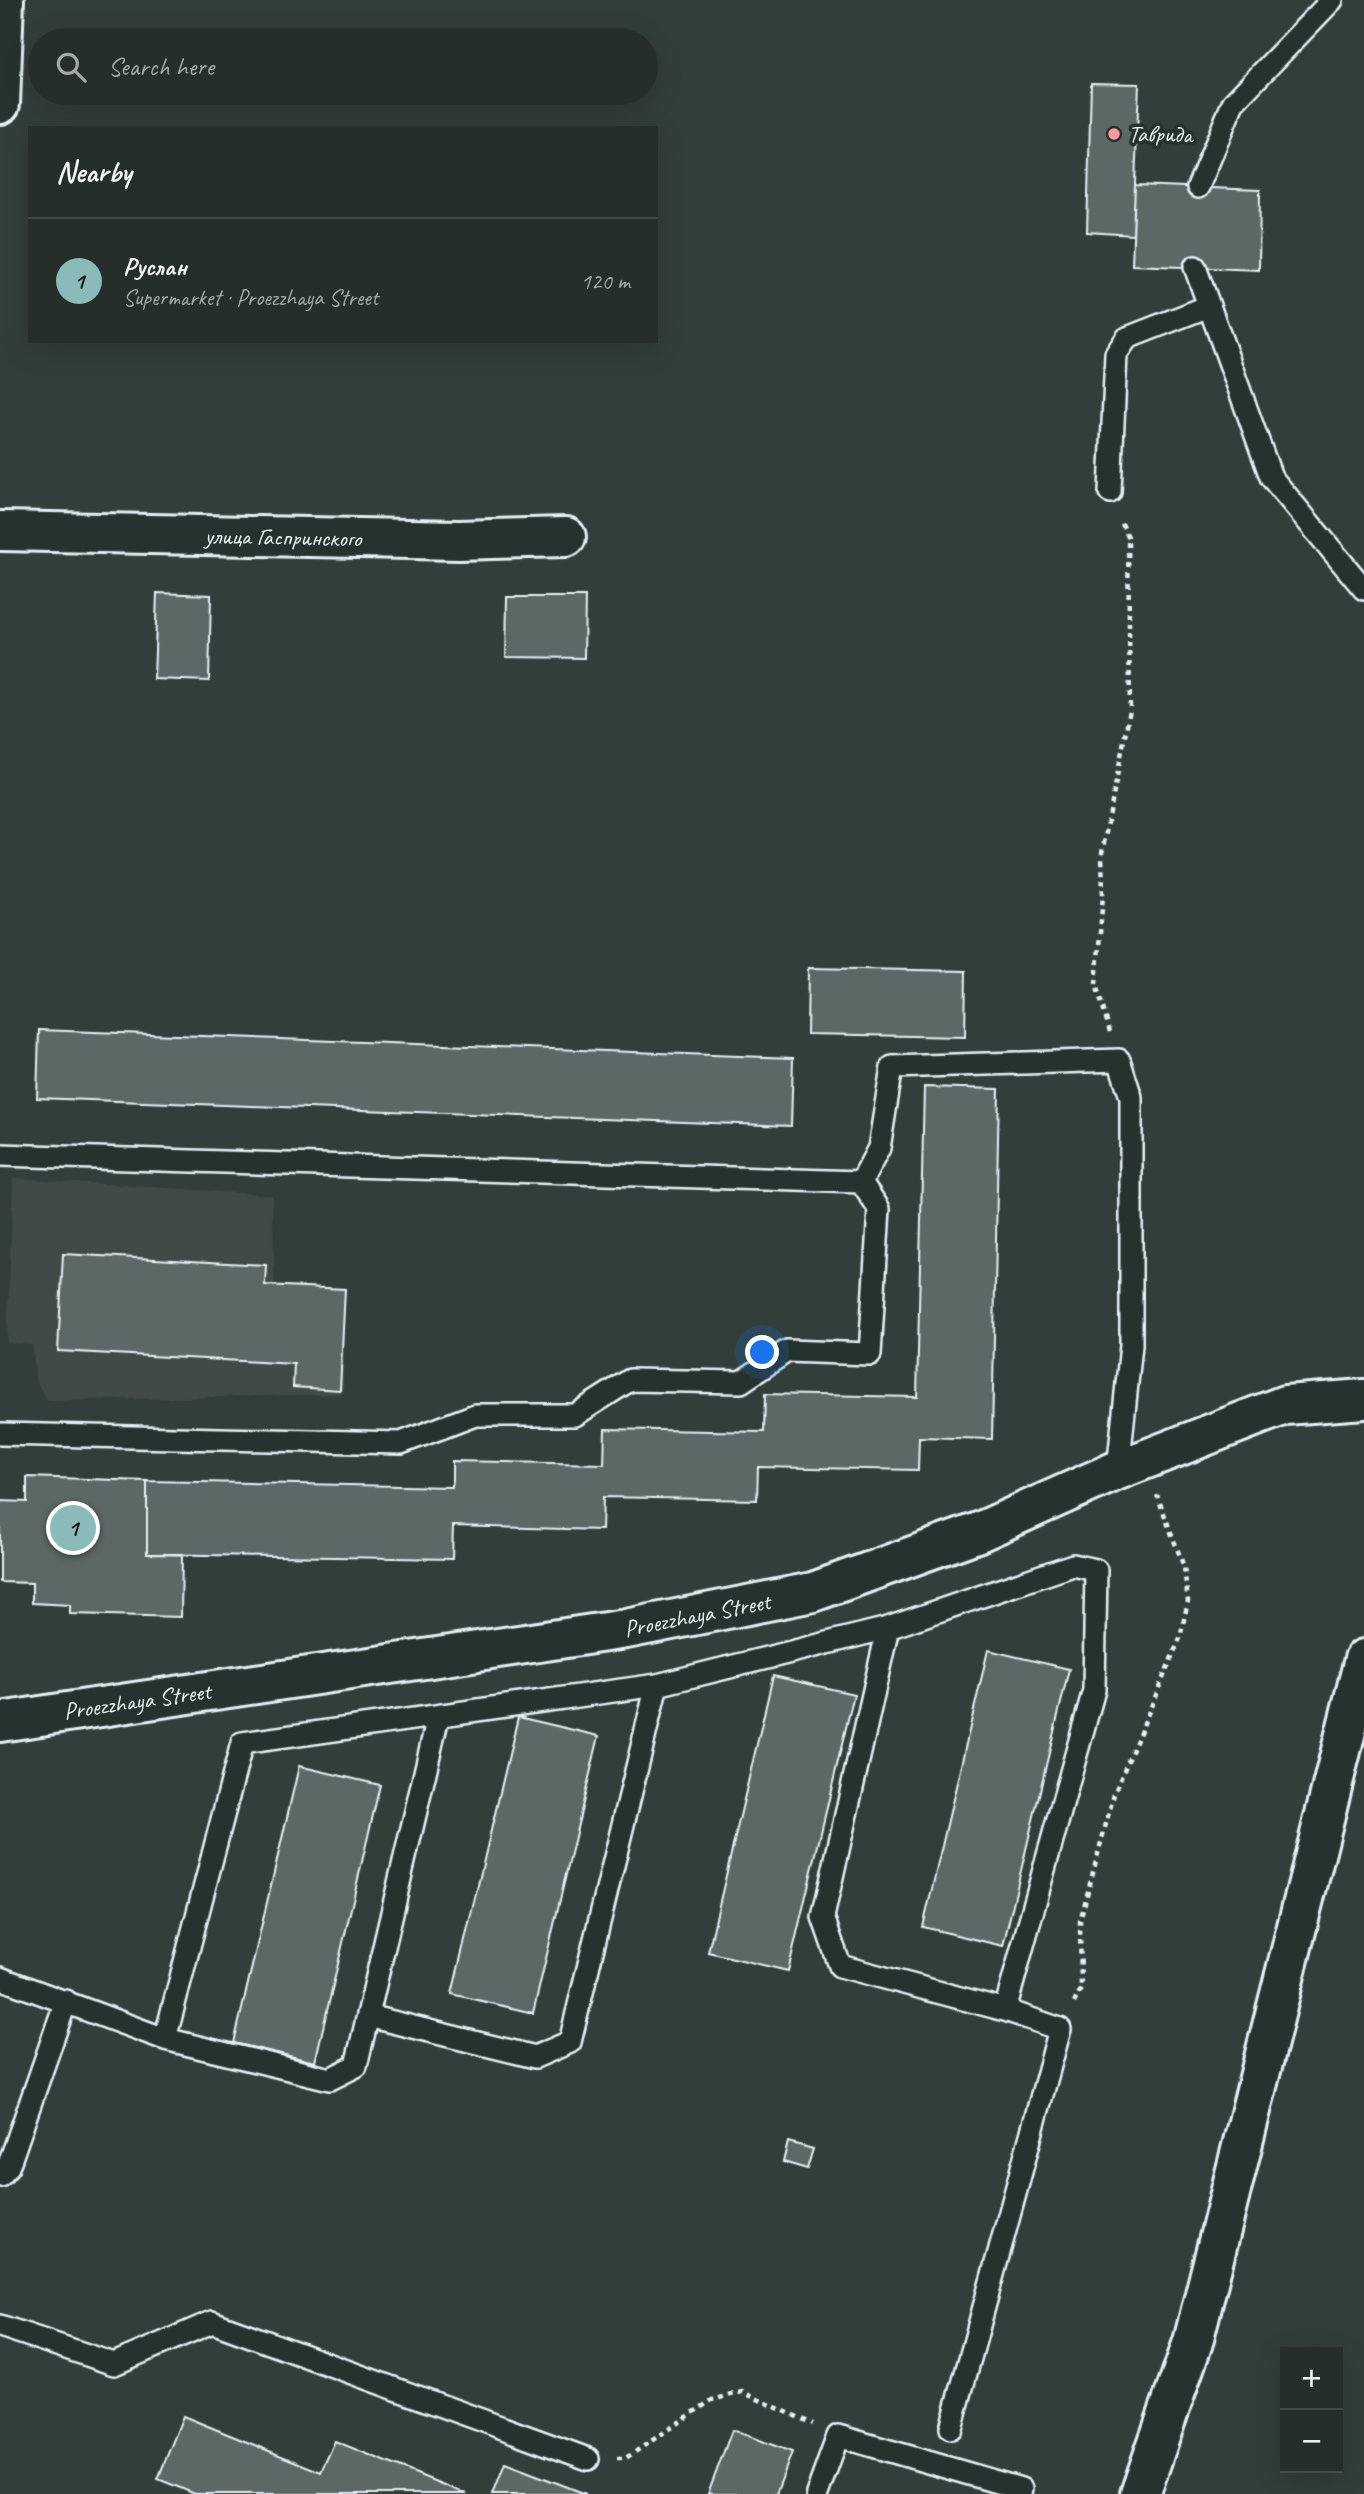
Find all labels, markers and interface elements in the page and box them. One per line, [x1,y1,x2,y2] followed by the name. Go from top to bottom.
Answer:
[28,28,658,105] search box
[52,48,90,86] icon: search
[108,50,214,83] text: Search here
[1128,119,1194,149] place label: Таврида
[1106,126,1122,142] marker: Таврида
[56,153,132,191] text: Nearby
[123,250,187,283] text: Руслан
[74,267,84,296] text: 1
[581,267,630,296] text: 120 m
[123,283,378,312] text: Supermarket · Proezzhaya Street
[202,521,363,553] street label: улица Гаспринского
[745,1335,779,1369] your location
[50,1502,96,1554] pin: 1
[621,1586,775,1644] street label: Proezzhaya Street
[61,1676,215,1726] street label: Proezzhaya Street
[1280,2347,1343,2473] map controls
[1280,2347,1343,2410] button: +
[1280,2410,1343,2473] button: −

